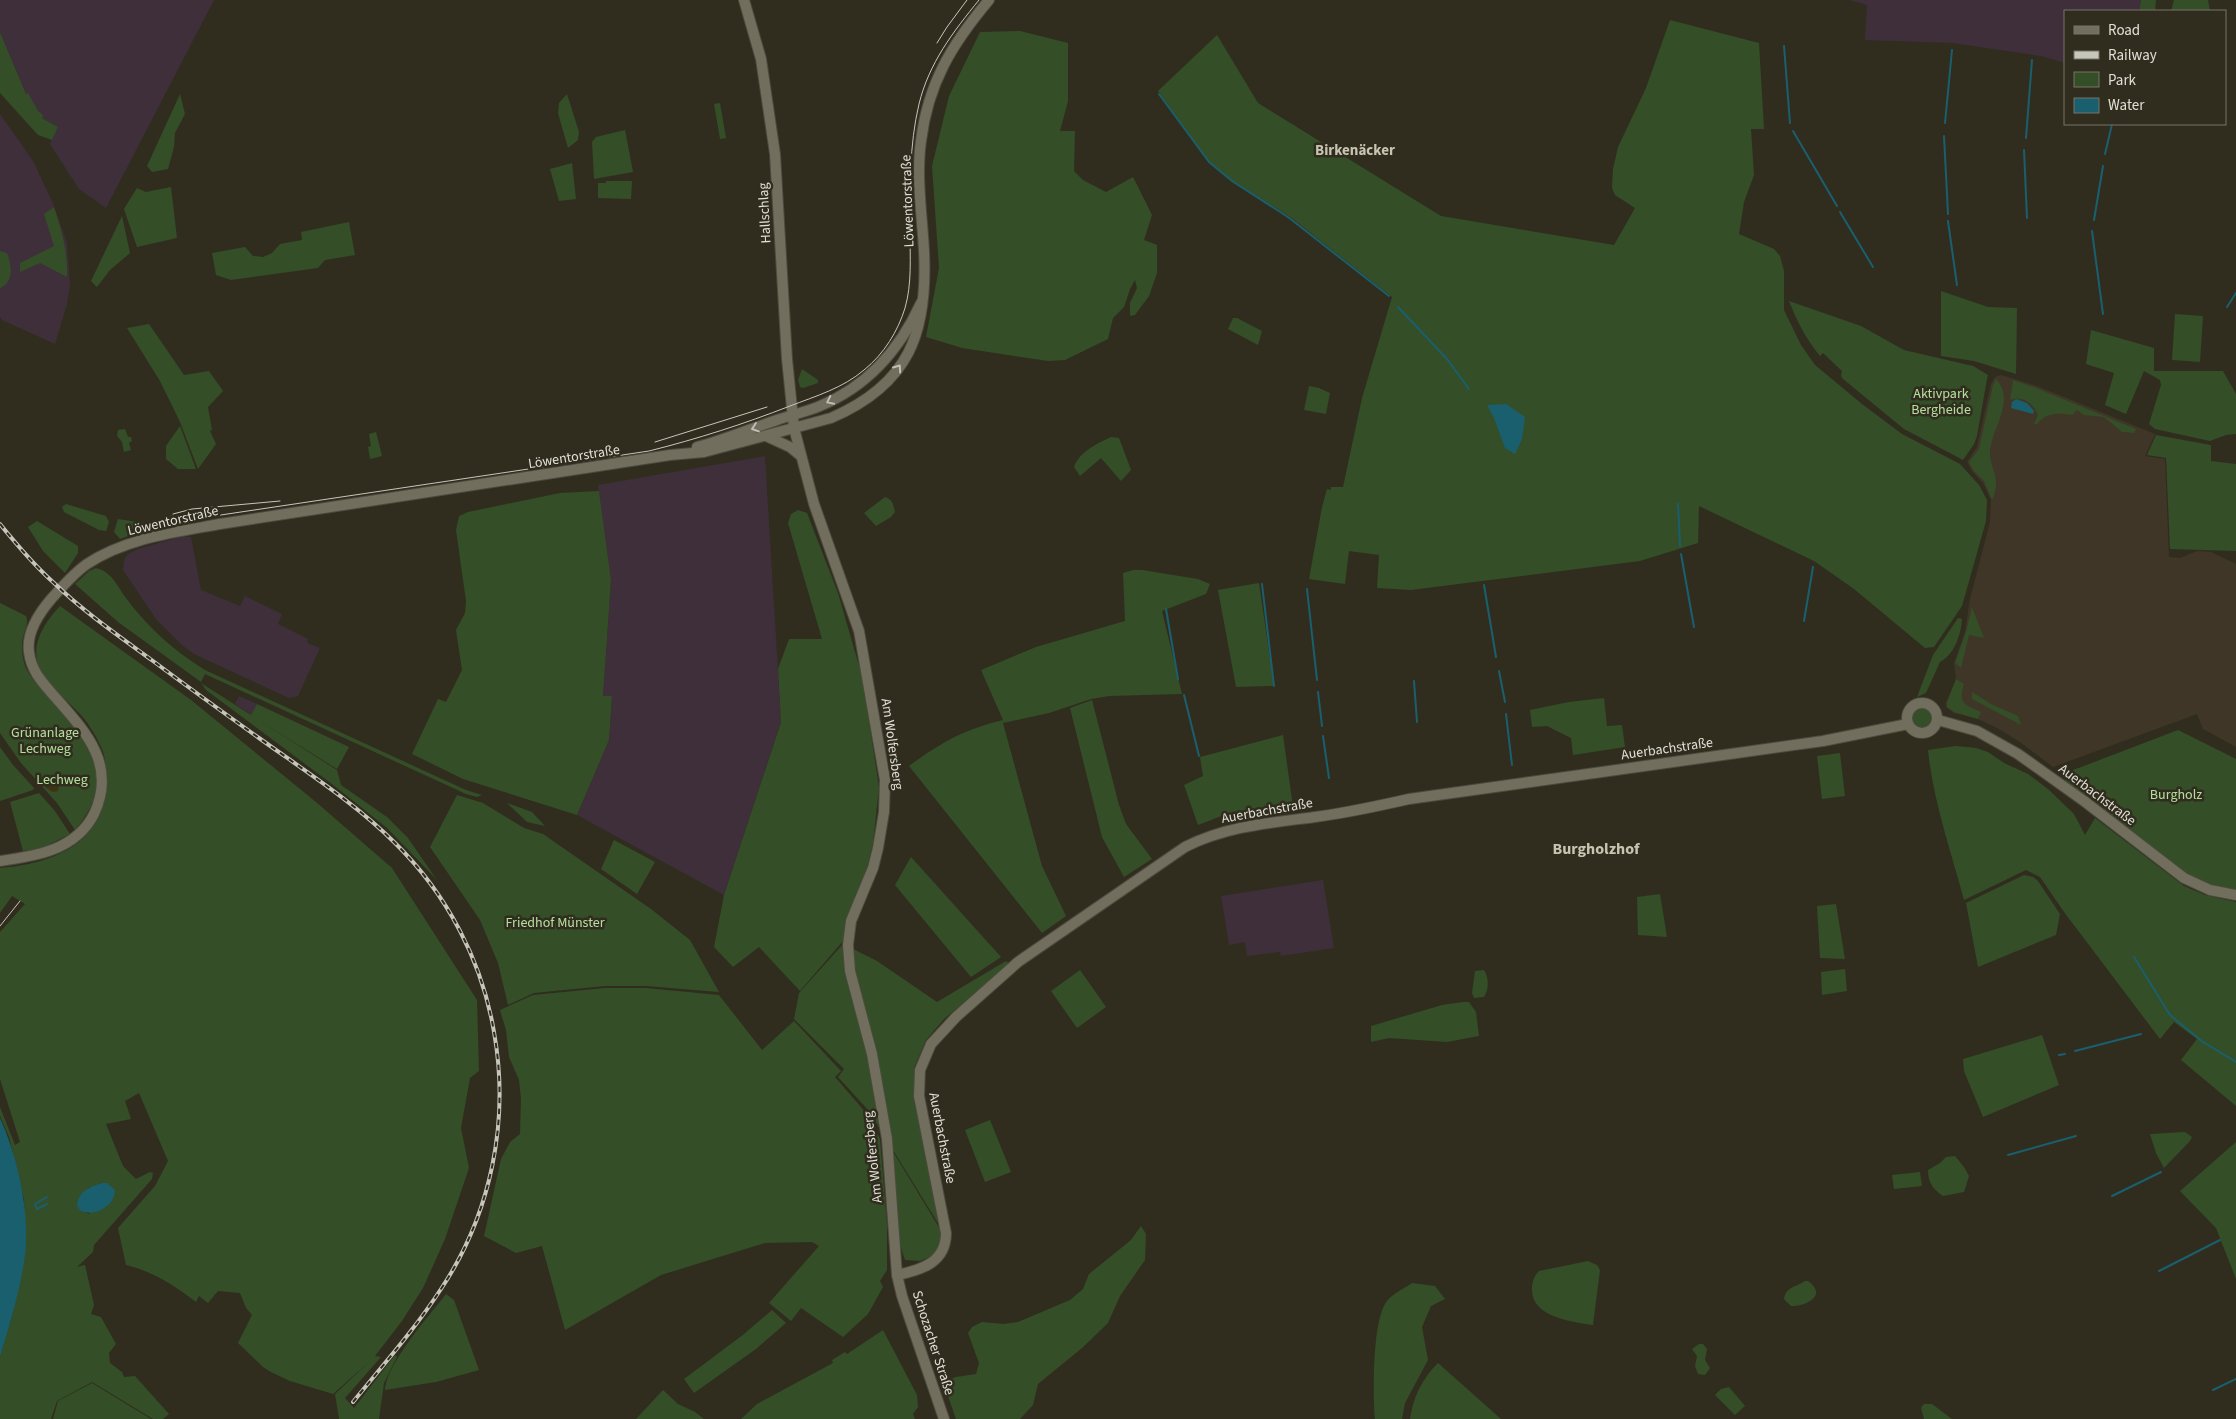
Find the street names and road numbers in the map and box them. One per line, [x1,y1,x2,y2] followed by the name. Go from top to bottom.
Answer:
[896,154,920,248] street label: Löwentorstraße
[753,182,777,244] street label: Hallschlag
[527,440,621,474] street label: Löwentorstraße
[126,501,220,541] street label: Löwentorstraße
[876,697,908,791] street label: Am Wolfersberg
[1620,733,1714,765] street label: Auerbachstraße
[2054,759,2140,831] street label: Auerbachstraße
[1220,793,1314,829] street label: Auerbachstraße
[923,1091,961,1185] street label: Auerbachstraße
[858,1110,888,1204] street label: Am Wolfersberg
[907,1288,959,1398] street label: Schozacher Straße

